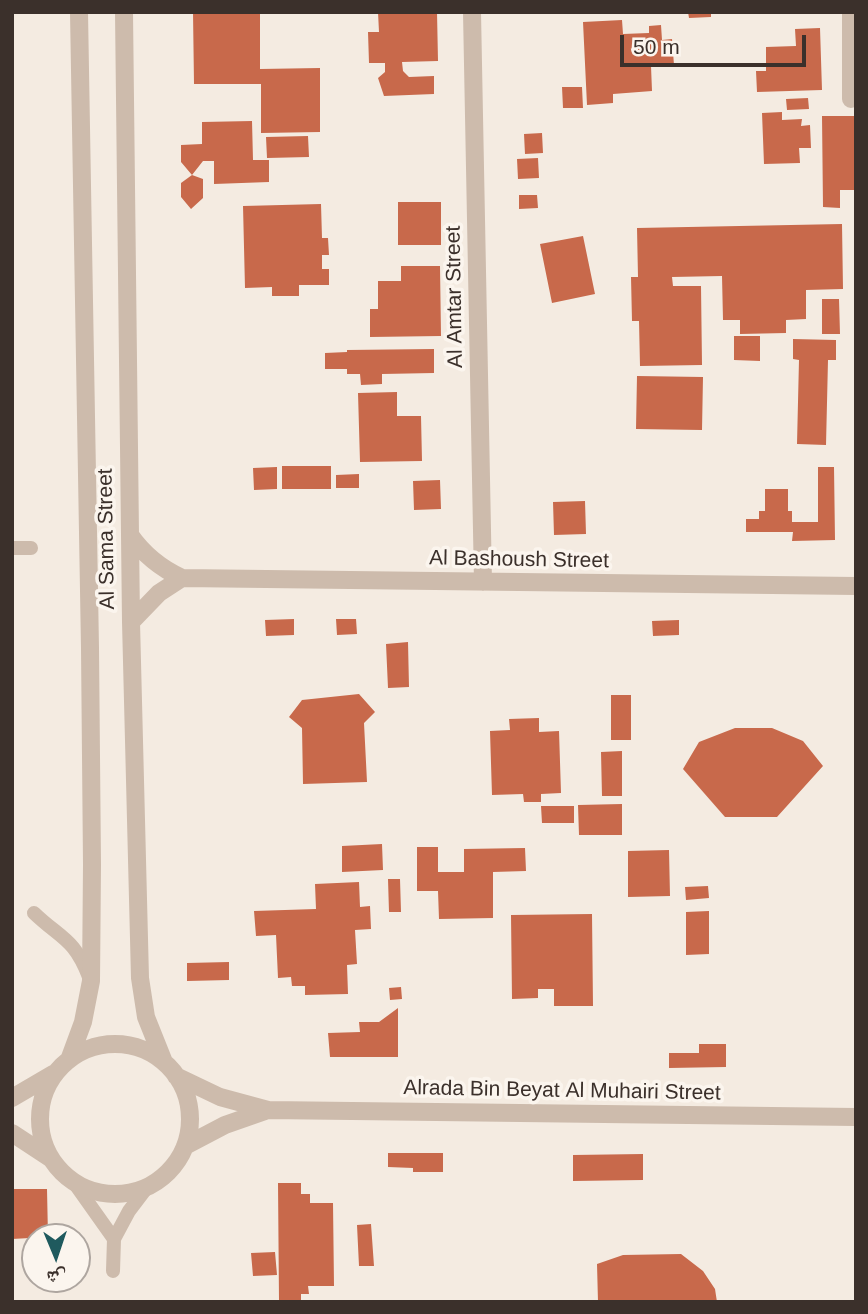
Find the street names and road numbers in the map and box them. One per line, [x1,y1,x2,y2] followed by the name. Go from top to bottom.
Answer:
[441,226,469,368] street label: Al Amtar Street
[93,468,121,610] street label: Al Sama Street
[429,546,609,574] street label: Al Bashoush Street
[403,1076,721,1106] street label: Alrada Bin Beyat Al Muhairi Street

